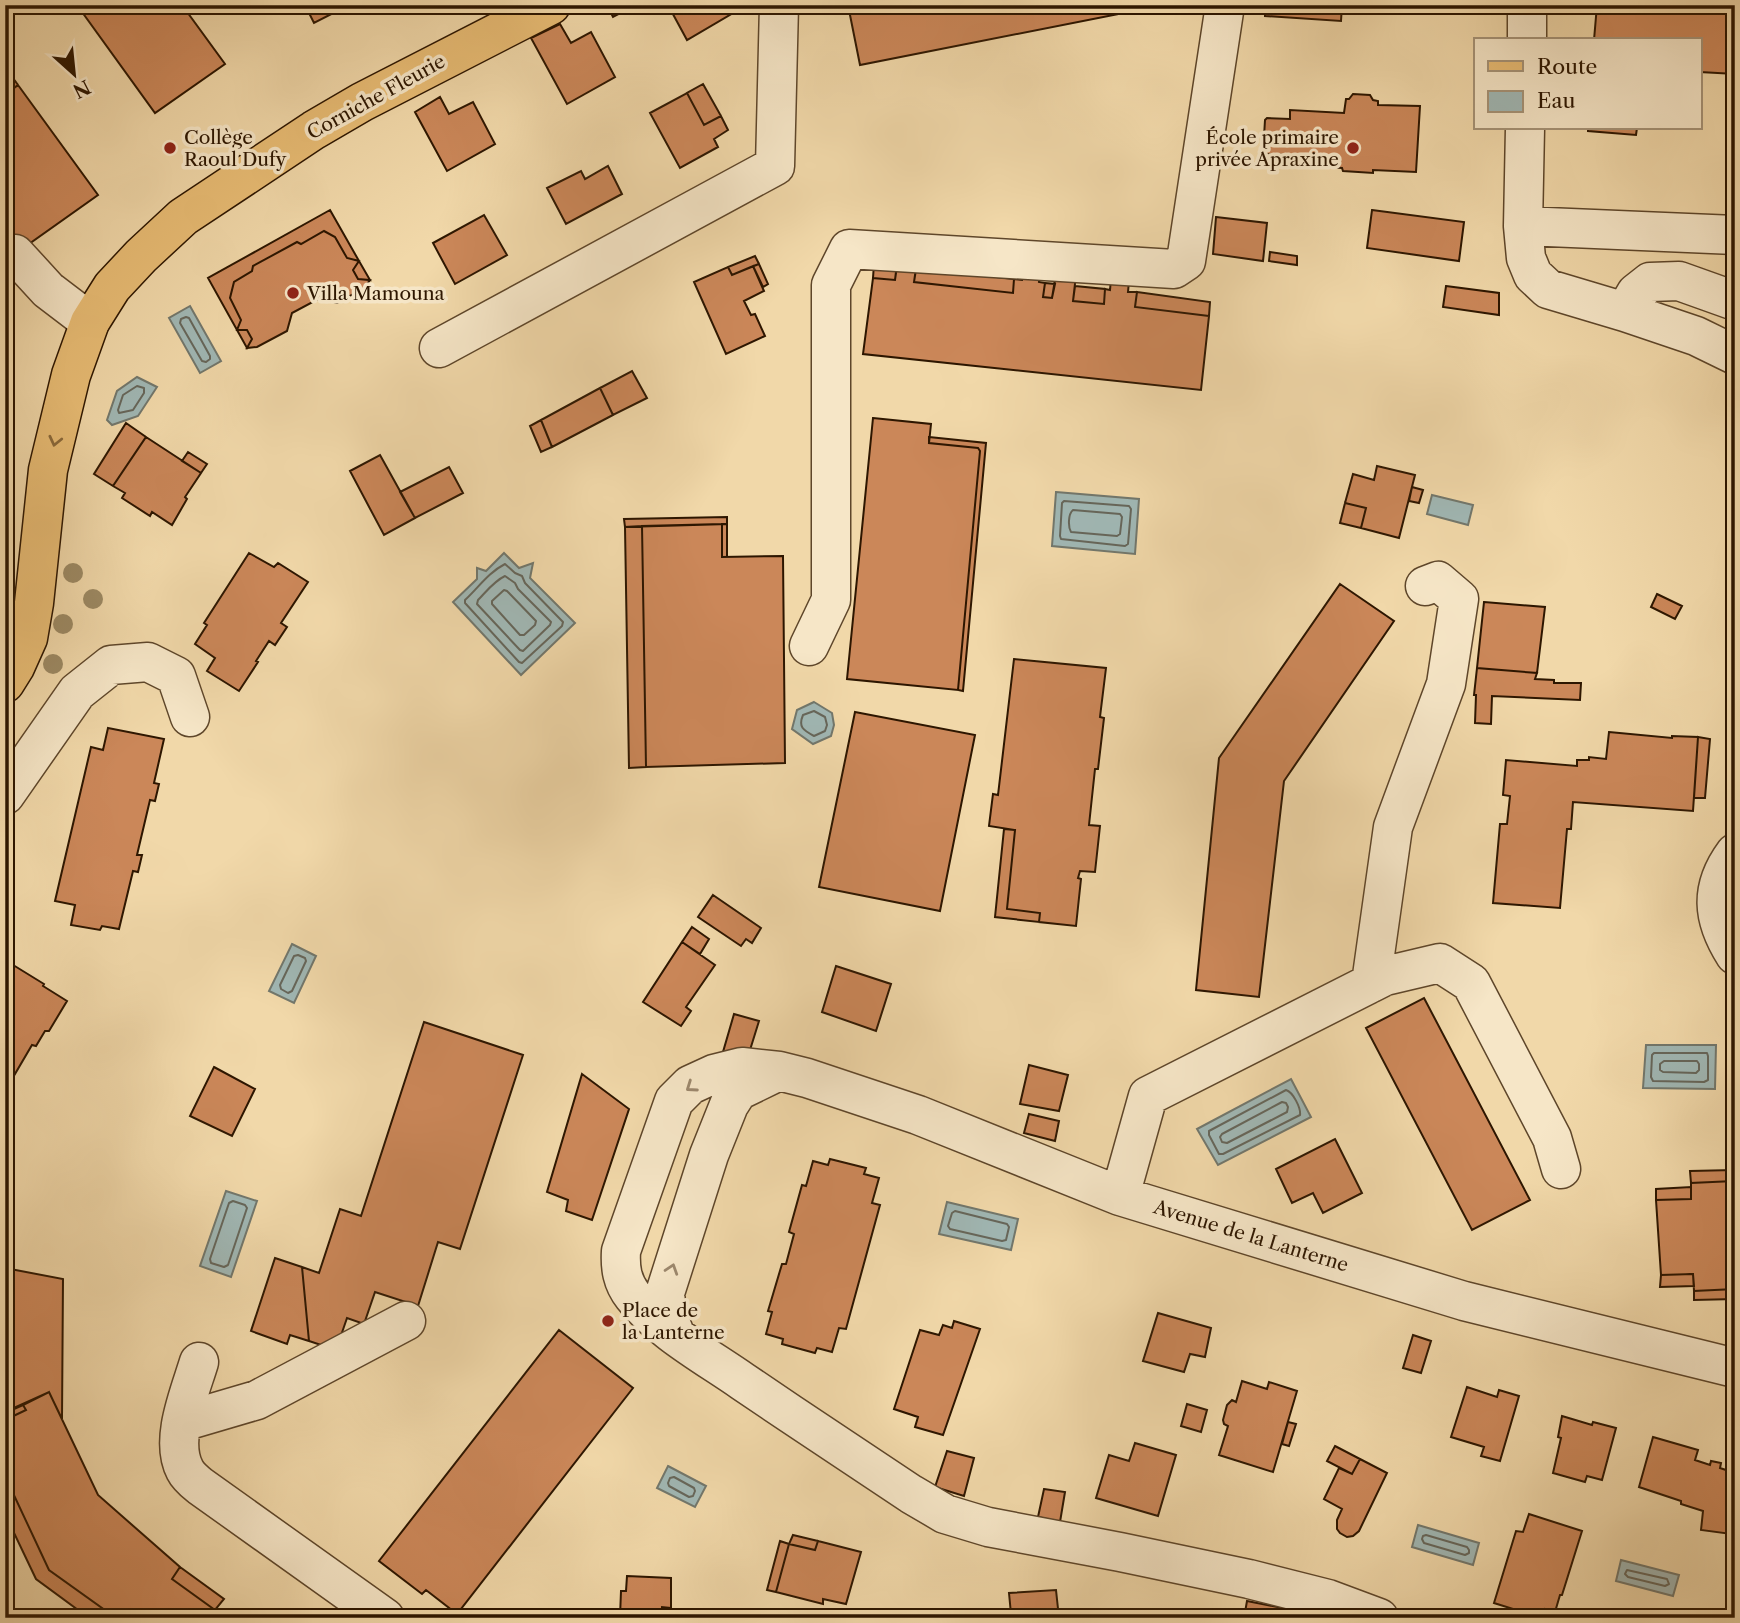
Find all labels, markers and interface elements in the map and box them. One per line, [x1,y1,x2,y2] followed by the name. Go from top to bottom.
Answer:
[38,38,108,108] north arrow
[1474,38,1702,130] legend
[303,50,449,144] street label: Corniche Fleurie
[1537,54,1597,79] text: Route
[69,75,94,103] text: N
[1537,88,1576,113] text: Eau
[184,126,287,171] place label: Collège Raoul Dufy
[1195,126,1339,171] place label: École primaire privée Apraxine
[162,140,178,156] marker: Collège Raoul Dufy
[1345,140,1361,156] marker: École primaire privée Apraxine
[306,282,445,305] place label: Villa Mamouna
[285,285,301,301] marker: Villa Mamouna
[49,435,63,447] one-way arrow
[686,1079,698,1091] one-way arrow
[1150,1195,1351,1277] street label: Avenue de la Lanterne
[664,1263,678,1276] one-way arrow
[622,1299,725,1344] place label: Place de la Lanterne
[600,1313,616,1329] marker: Place de la Lanterne

